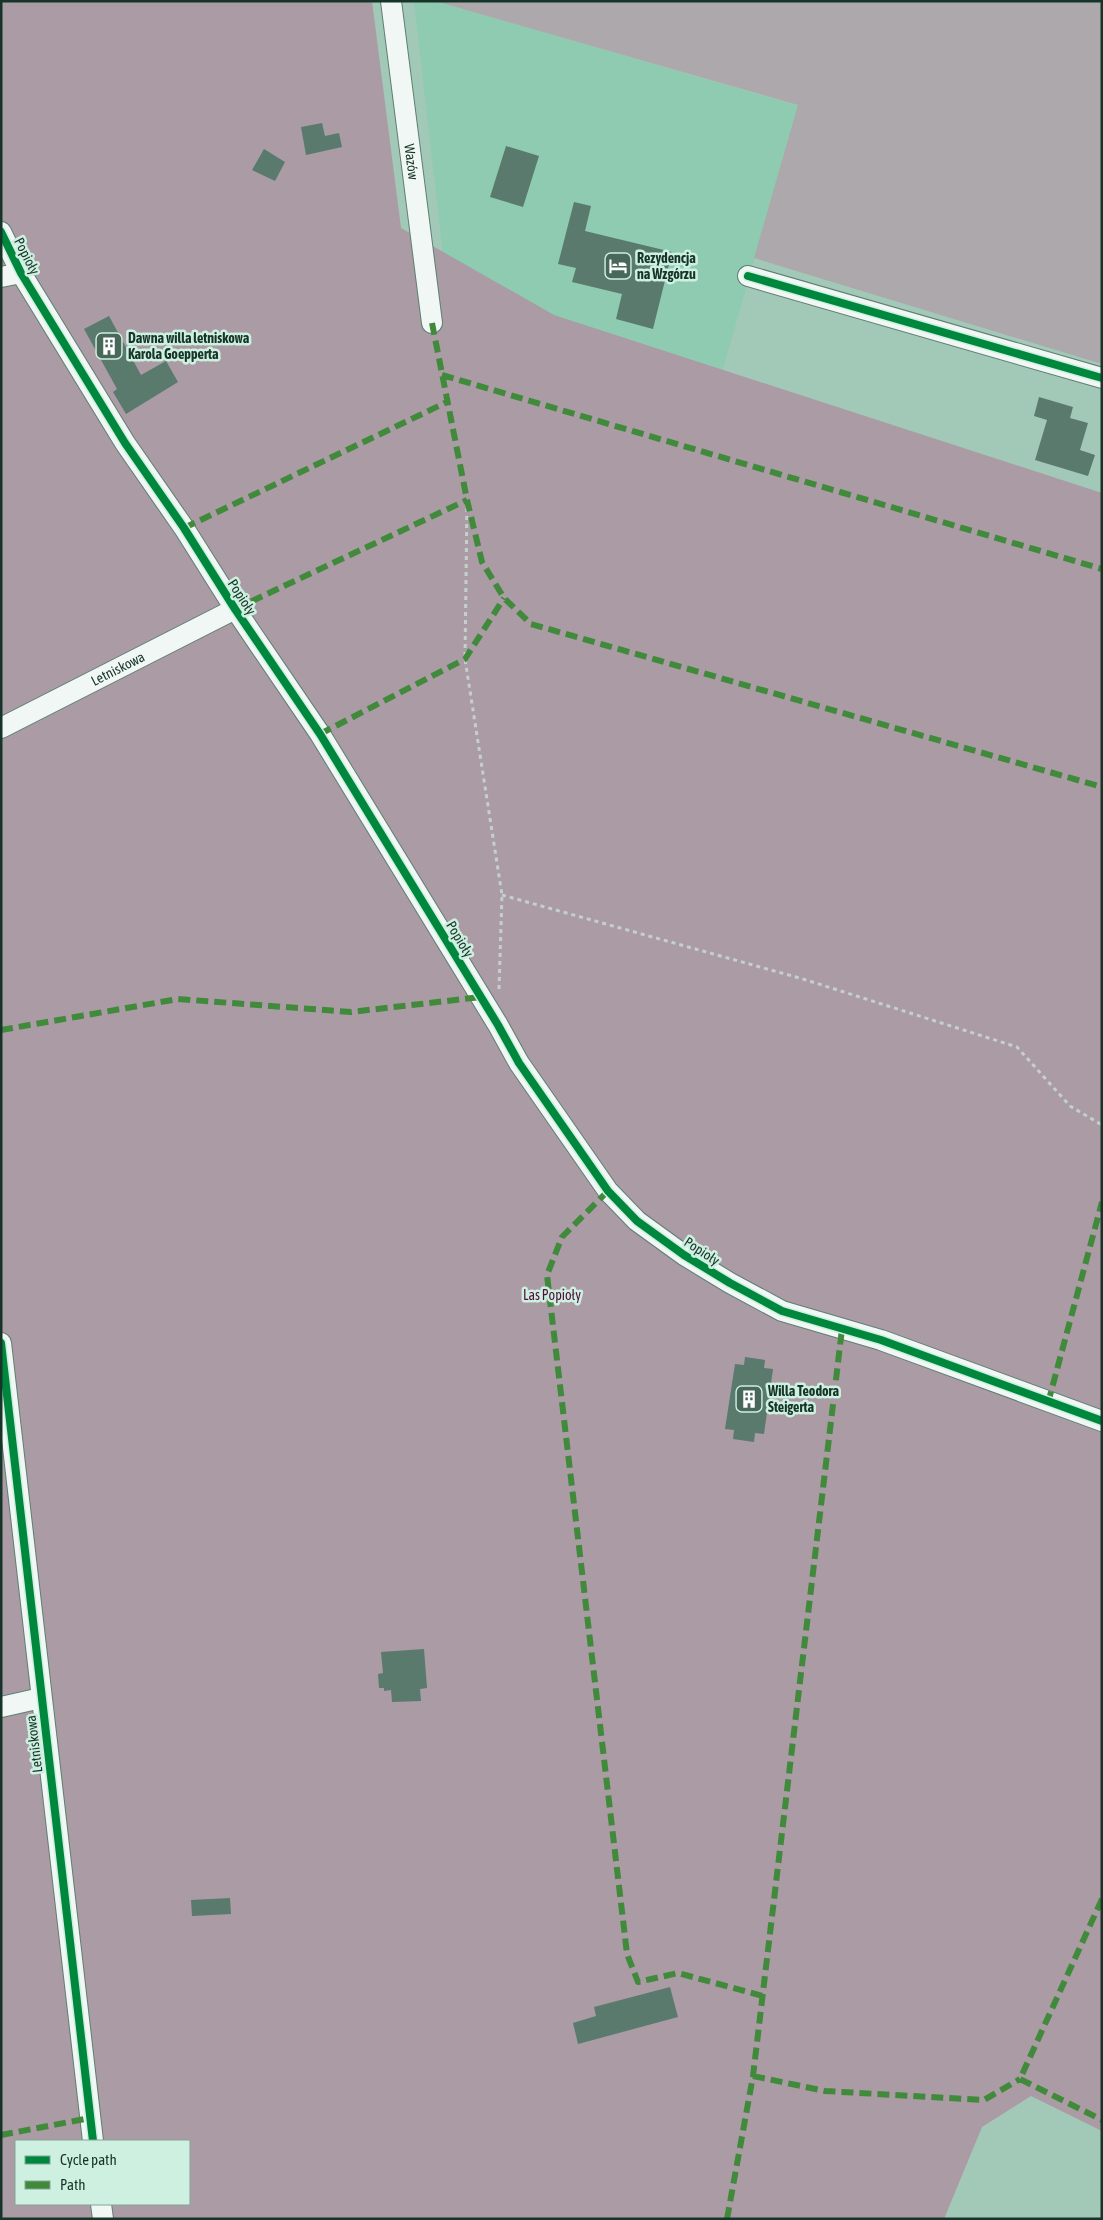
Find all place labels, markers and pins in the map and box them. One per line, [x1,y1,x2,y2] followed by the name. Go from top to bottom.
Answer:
[637,250,696,282] place label: Rezydencja na Wzgórzu
[603,251,633,281] hotel icon: Rezydencja na Wzgórzu
[128,330,250,362] place label: Dawna willa letniskowa Karola Goepperta
[94,331,124,361] building icon: Dawna willa letniskowa Karola Goepperta
[767,1383,839,1415] place label: Willa Teodora Steigerta
[734,1384,764,1414] building icon: Willa Teodora Steigerta

